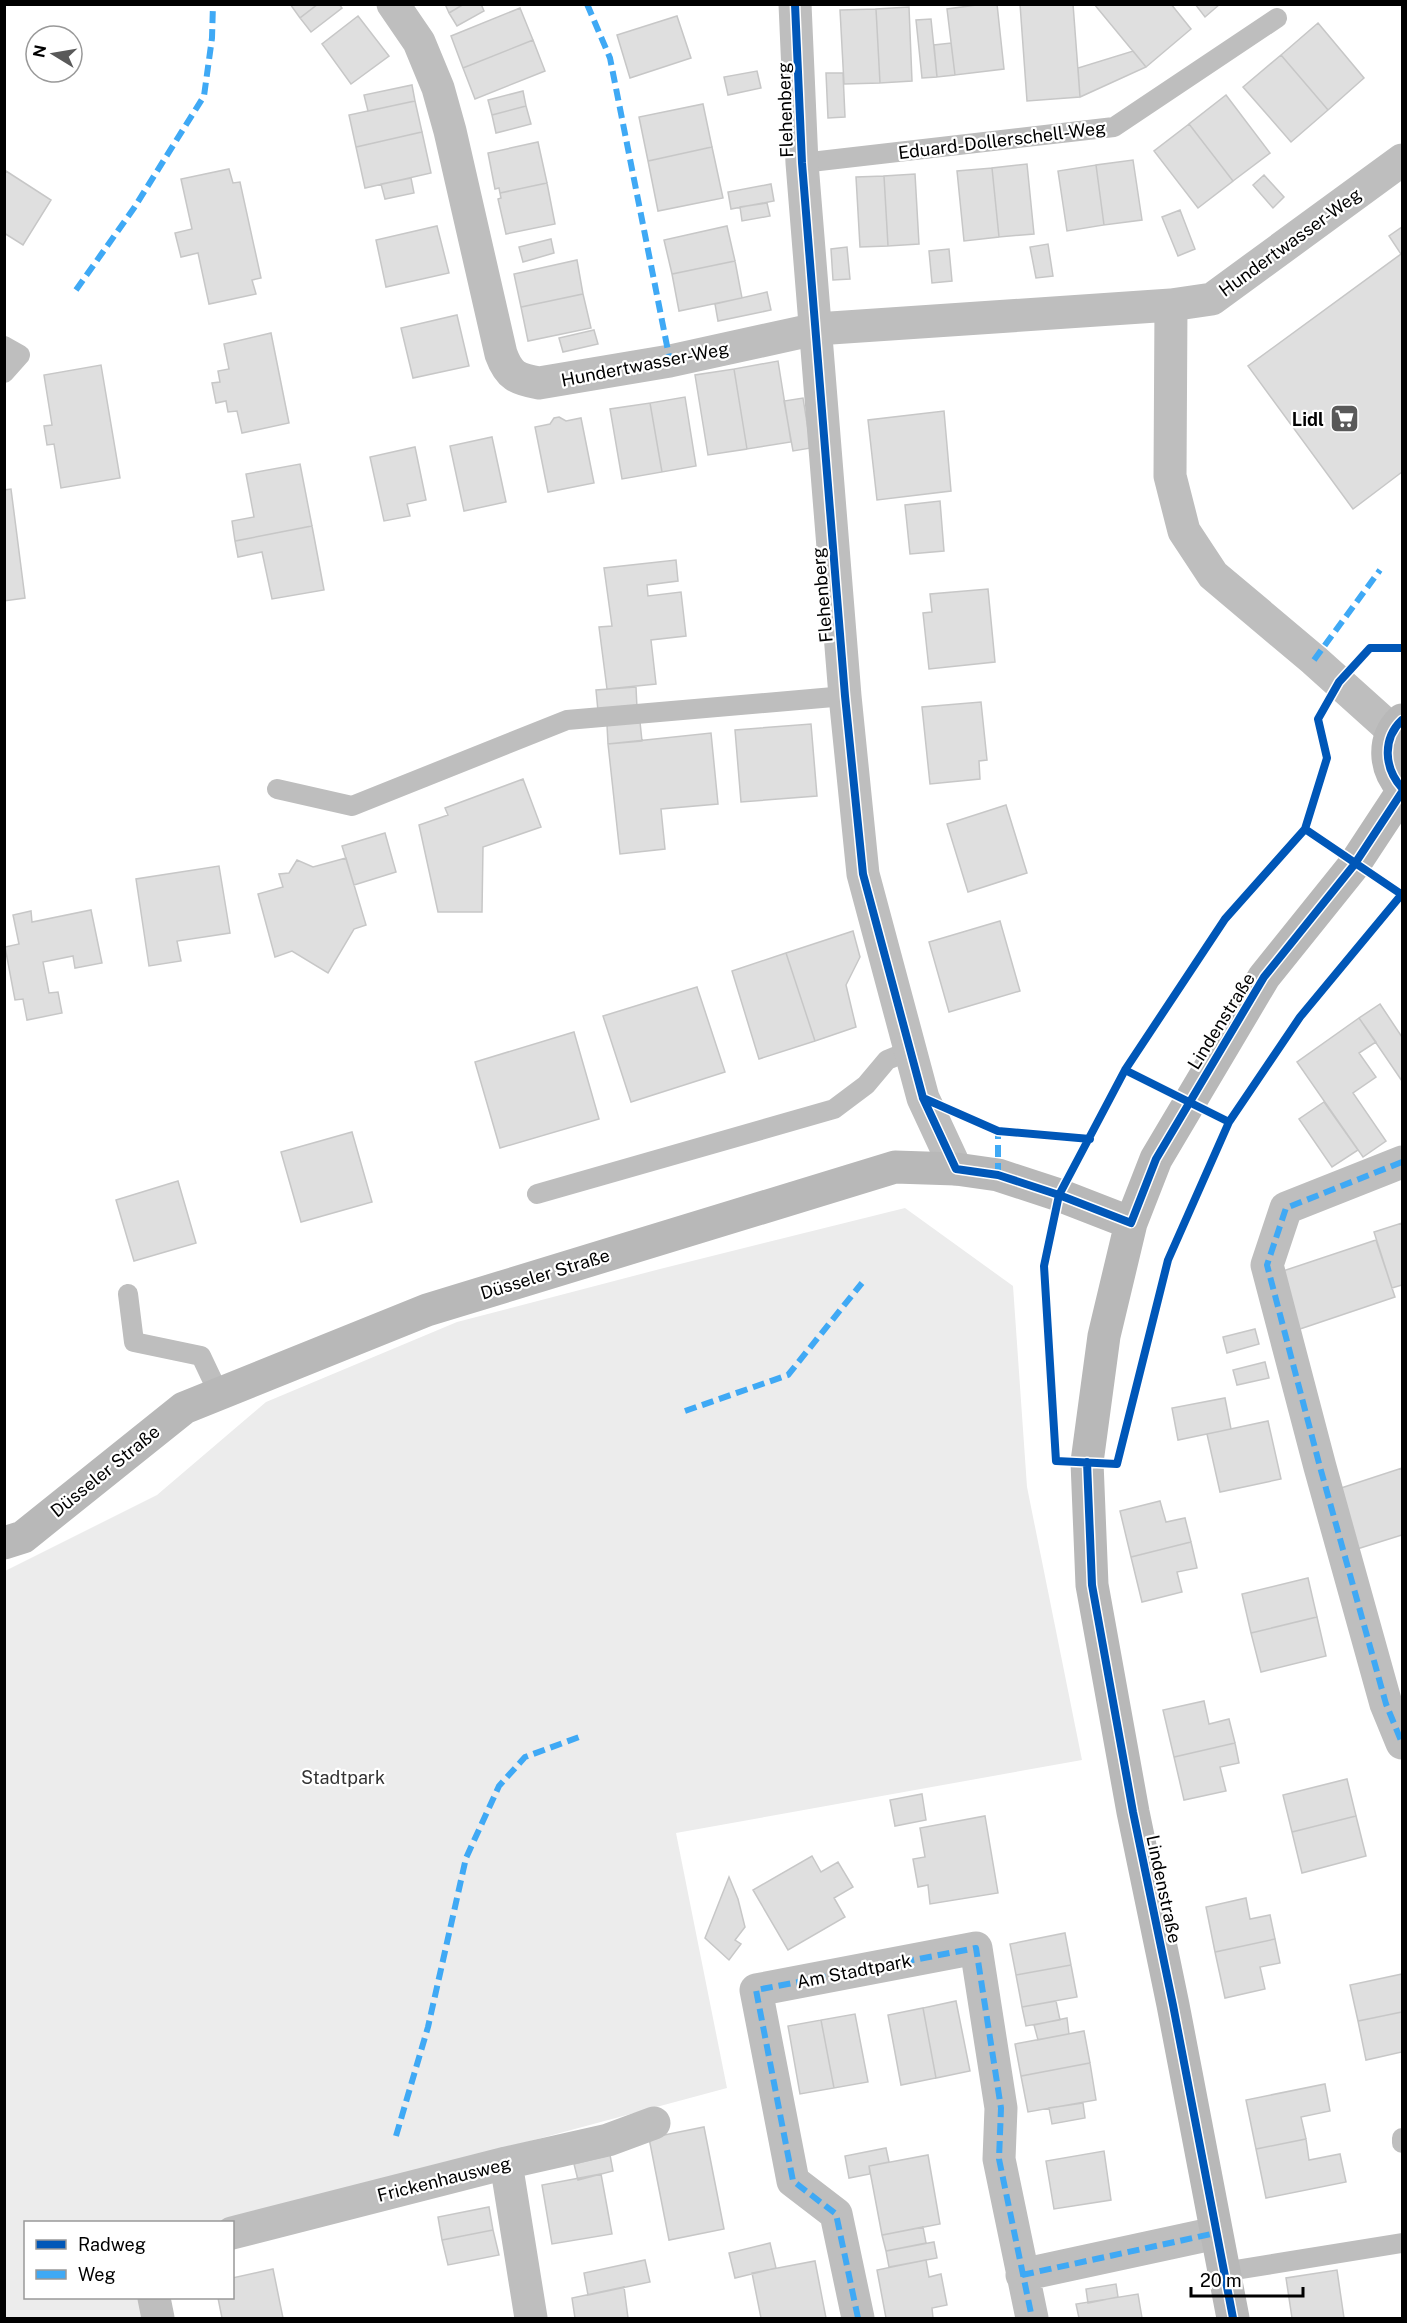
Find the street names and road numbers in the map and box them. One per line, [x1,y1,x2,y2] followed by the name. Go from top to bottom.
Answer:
[773,62,797,158] street label: Flehenberg
[897,117,1107,163] street label: Eduard-Dollerschell-Weg
[1215,183,1365,301] street label: Hundertwasser-Weg
[559,337,731,391] street label: Hundertwasser-Weg
[807,546,837,644] street label: Flehenberg
[1183,969,1259,1073] street label: Lindenstraße
[478,1244,612,1304] street label: Düsseler Straße
[46,1421,164,1521] street label: Düsseler Straße
[1142,1833,1186,1945] street label: Lindenstraße
[795,1950,913,1992] street label: Am Stadtpark
[375,2152,513,2206] street label: Frickenhausweg

